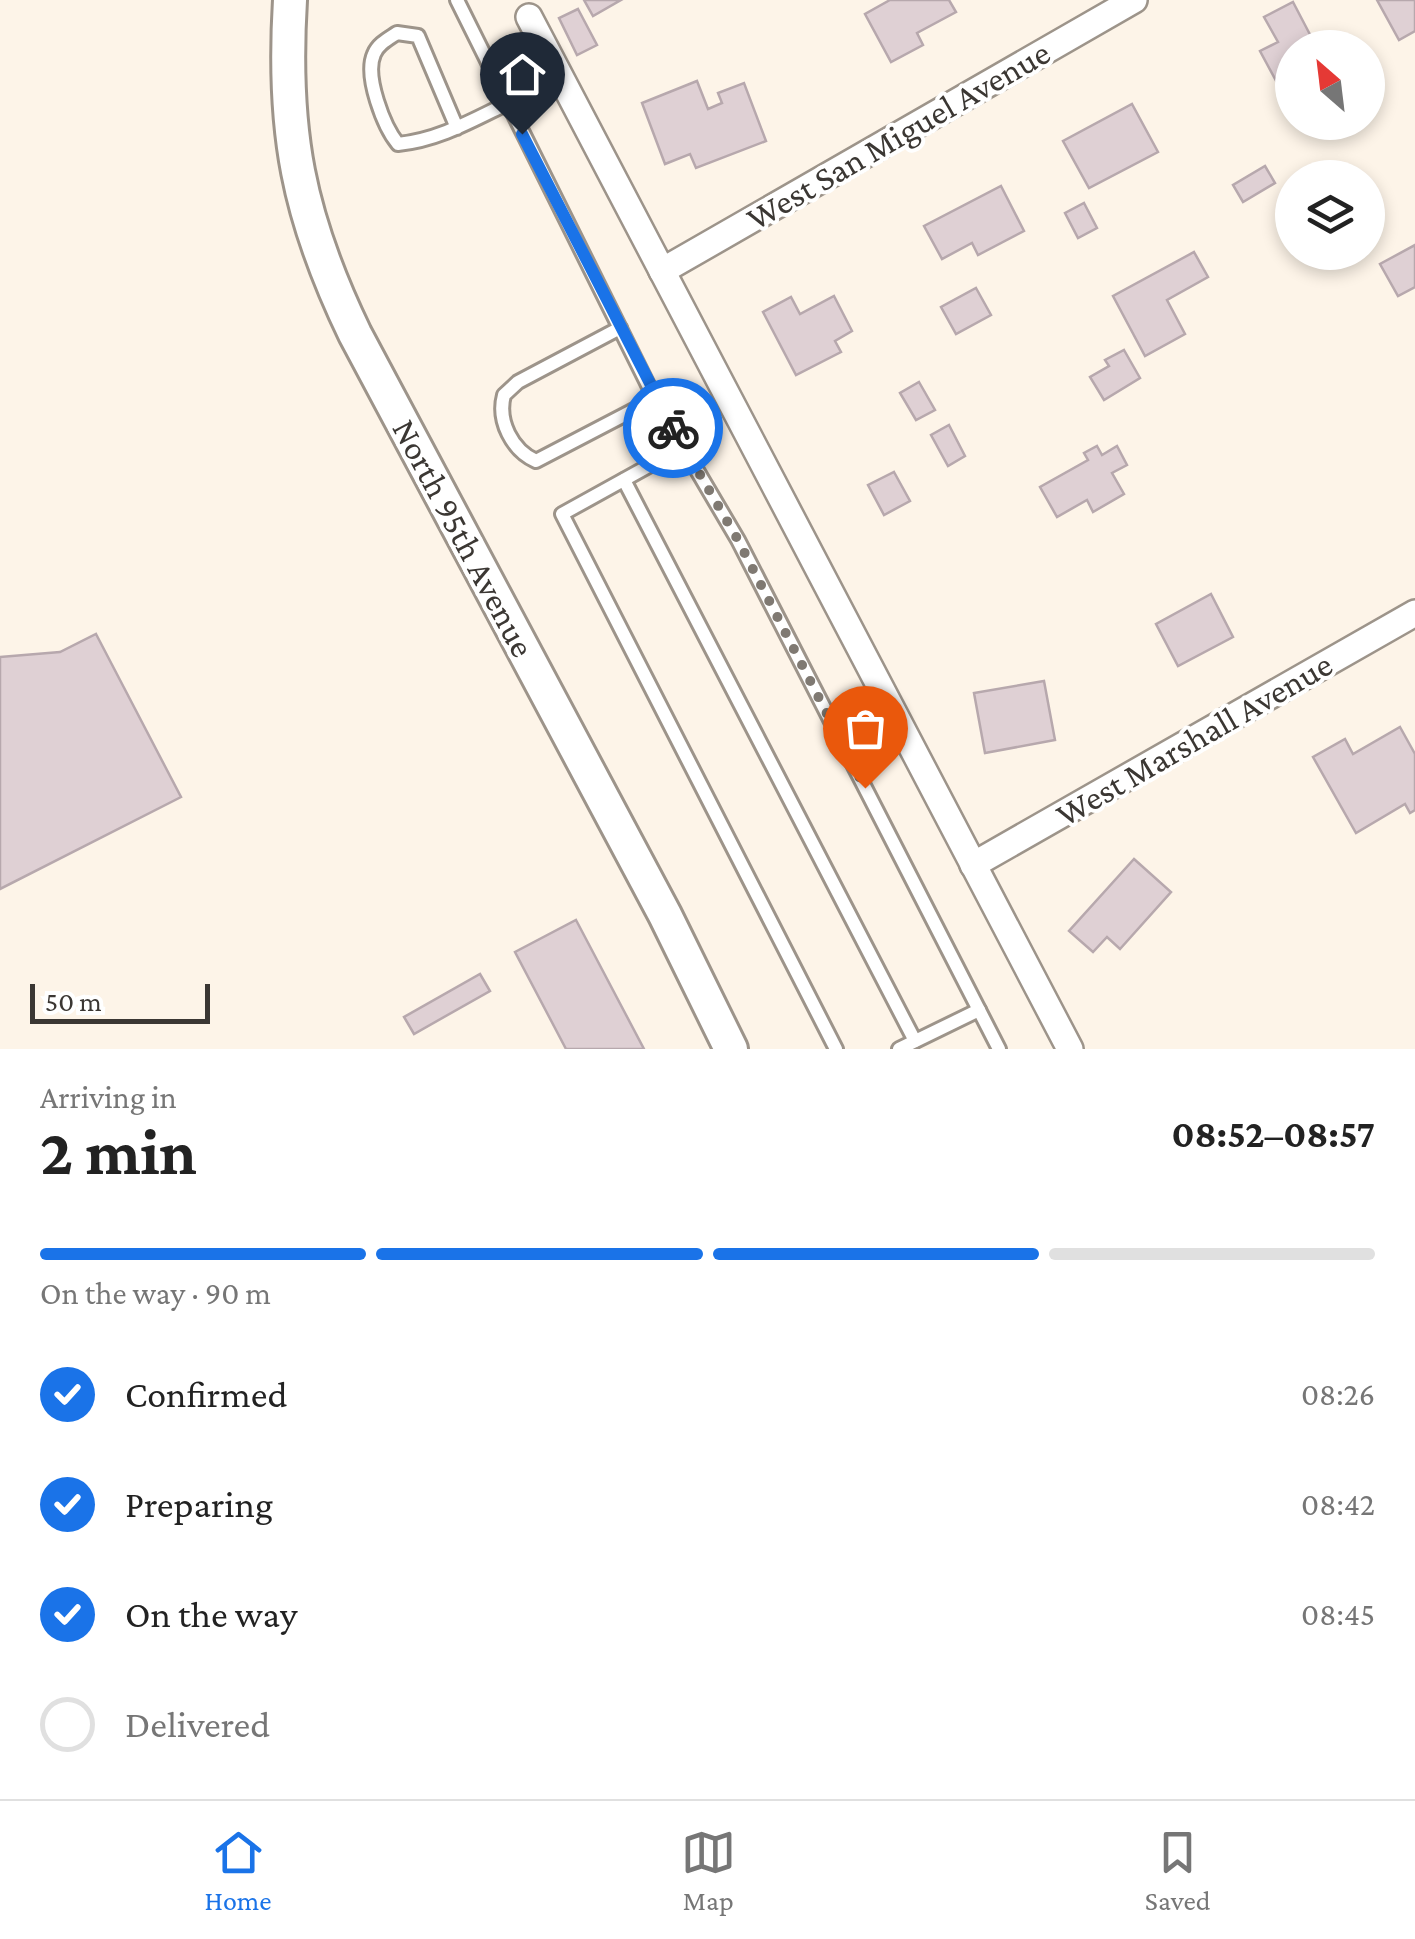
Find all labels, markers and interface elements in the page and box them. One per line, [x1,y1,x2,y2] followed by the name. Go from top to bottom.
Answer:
[1275,30,1385,140] north arrow
[1275,30,1385,270] map controls
[480,32,565,135] pin
[740,33,1057,238] street label: West San Miguel Avenue
[495,47,550,102] icon: home
[1275,160,1385,270] button: layers
[623,378,723,478] courier
[646,401,701,456] icon: bike
[385,413,543,664] street label: North 95th Avenue
[1049,645,1339,834] street label: West Marshall Avenue
[823,686,908,789] pin
[838,701,893,756] icon: bag
[30,979,210,1024] scale bar
[45,986,102,1017] text: 50 m
[40,1079,177,1115] text: Arriving in
[1171,1113,1375,1155] text: 08:52–08:57
[40,1116,197,1188] text: 2 min
[40,1275,271,1311] text: On the way · 90 m
[40,1367,95,1422] icon: check
[125,1373,288,1415] text: Confirmed
[1301,1376,1375,1412] text: 08:26
[40,1477,95,1532] icon: check
[125,1483,273,1525] text: Preparing
[1301,1486,1375,1522] text: 08:42
[40,1587,95,1642] icon: check
[125,1593,297,1635] text: On the way
[1301,1596,1375,1632] text: 08:45
[125,1703,270,1745] text: Delivered
[205,1825,272,1916] tab: Home
[681,1825,736,1916] tab: Map
[1145,1825,1210,1916] tab: Saved

